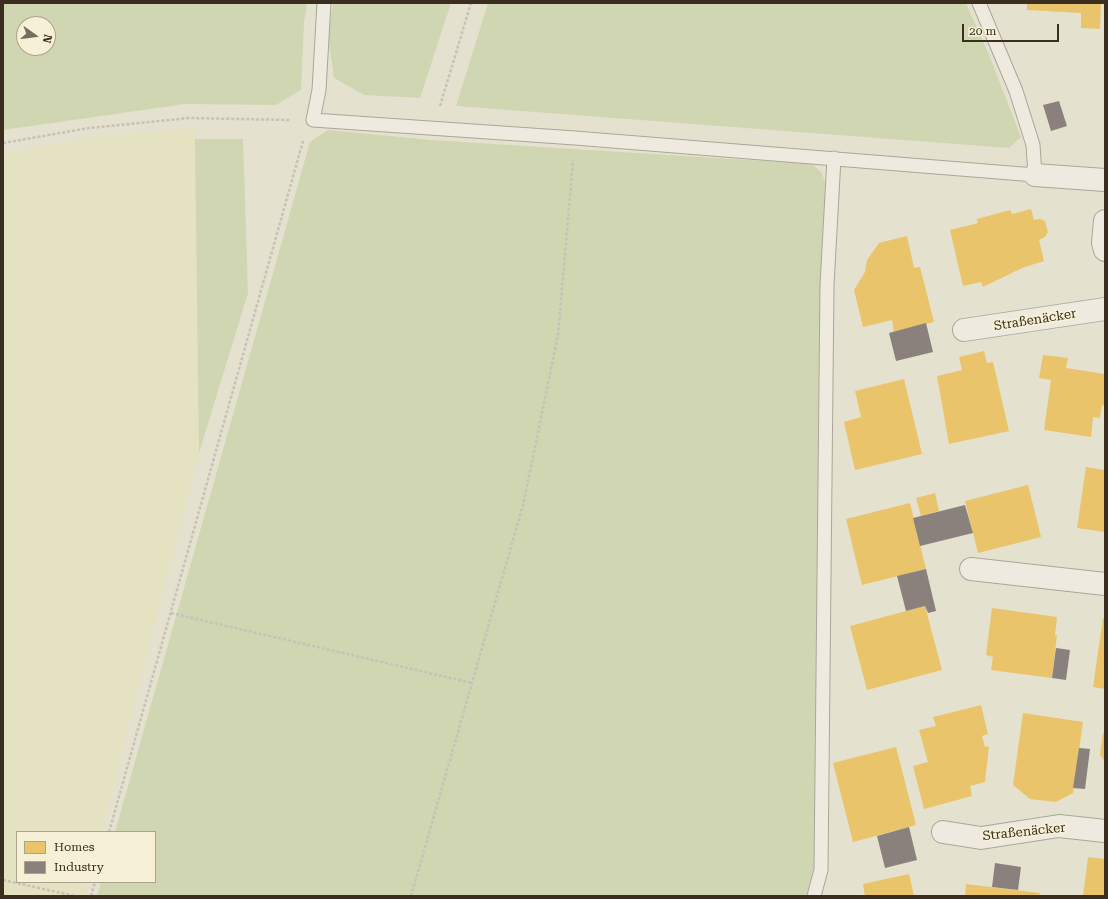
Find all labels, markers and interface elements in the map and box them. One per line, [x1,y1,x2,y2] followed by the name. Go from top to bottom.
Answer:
[16,16,56,56] north arrow
[964,16,1061,42] scale bar
[969,24,996,38] text: 20 m
[40,33,54,44] text: N
[993,306,1077,334] street label: Straßenäcker
[982,820,1066,844] street label: Straßenäcker
[16,831,156,883] legend
[54,840,94,854] text: Homes
[54,860,104,874] text: Industry

